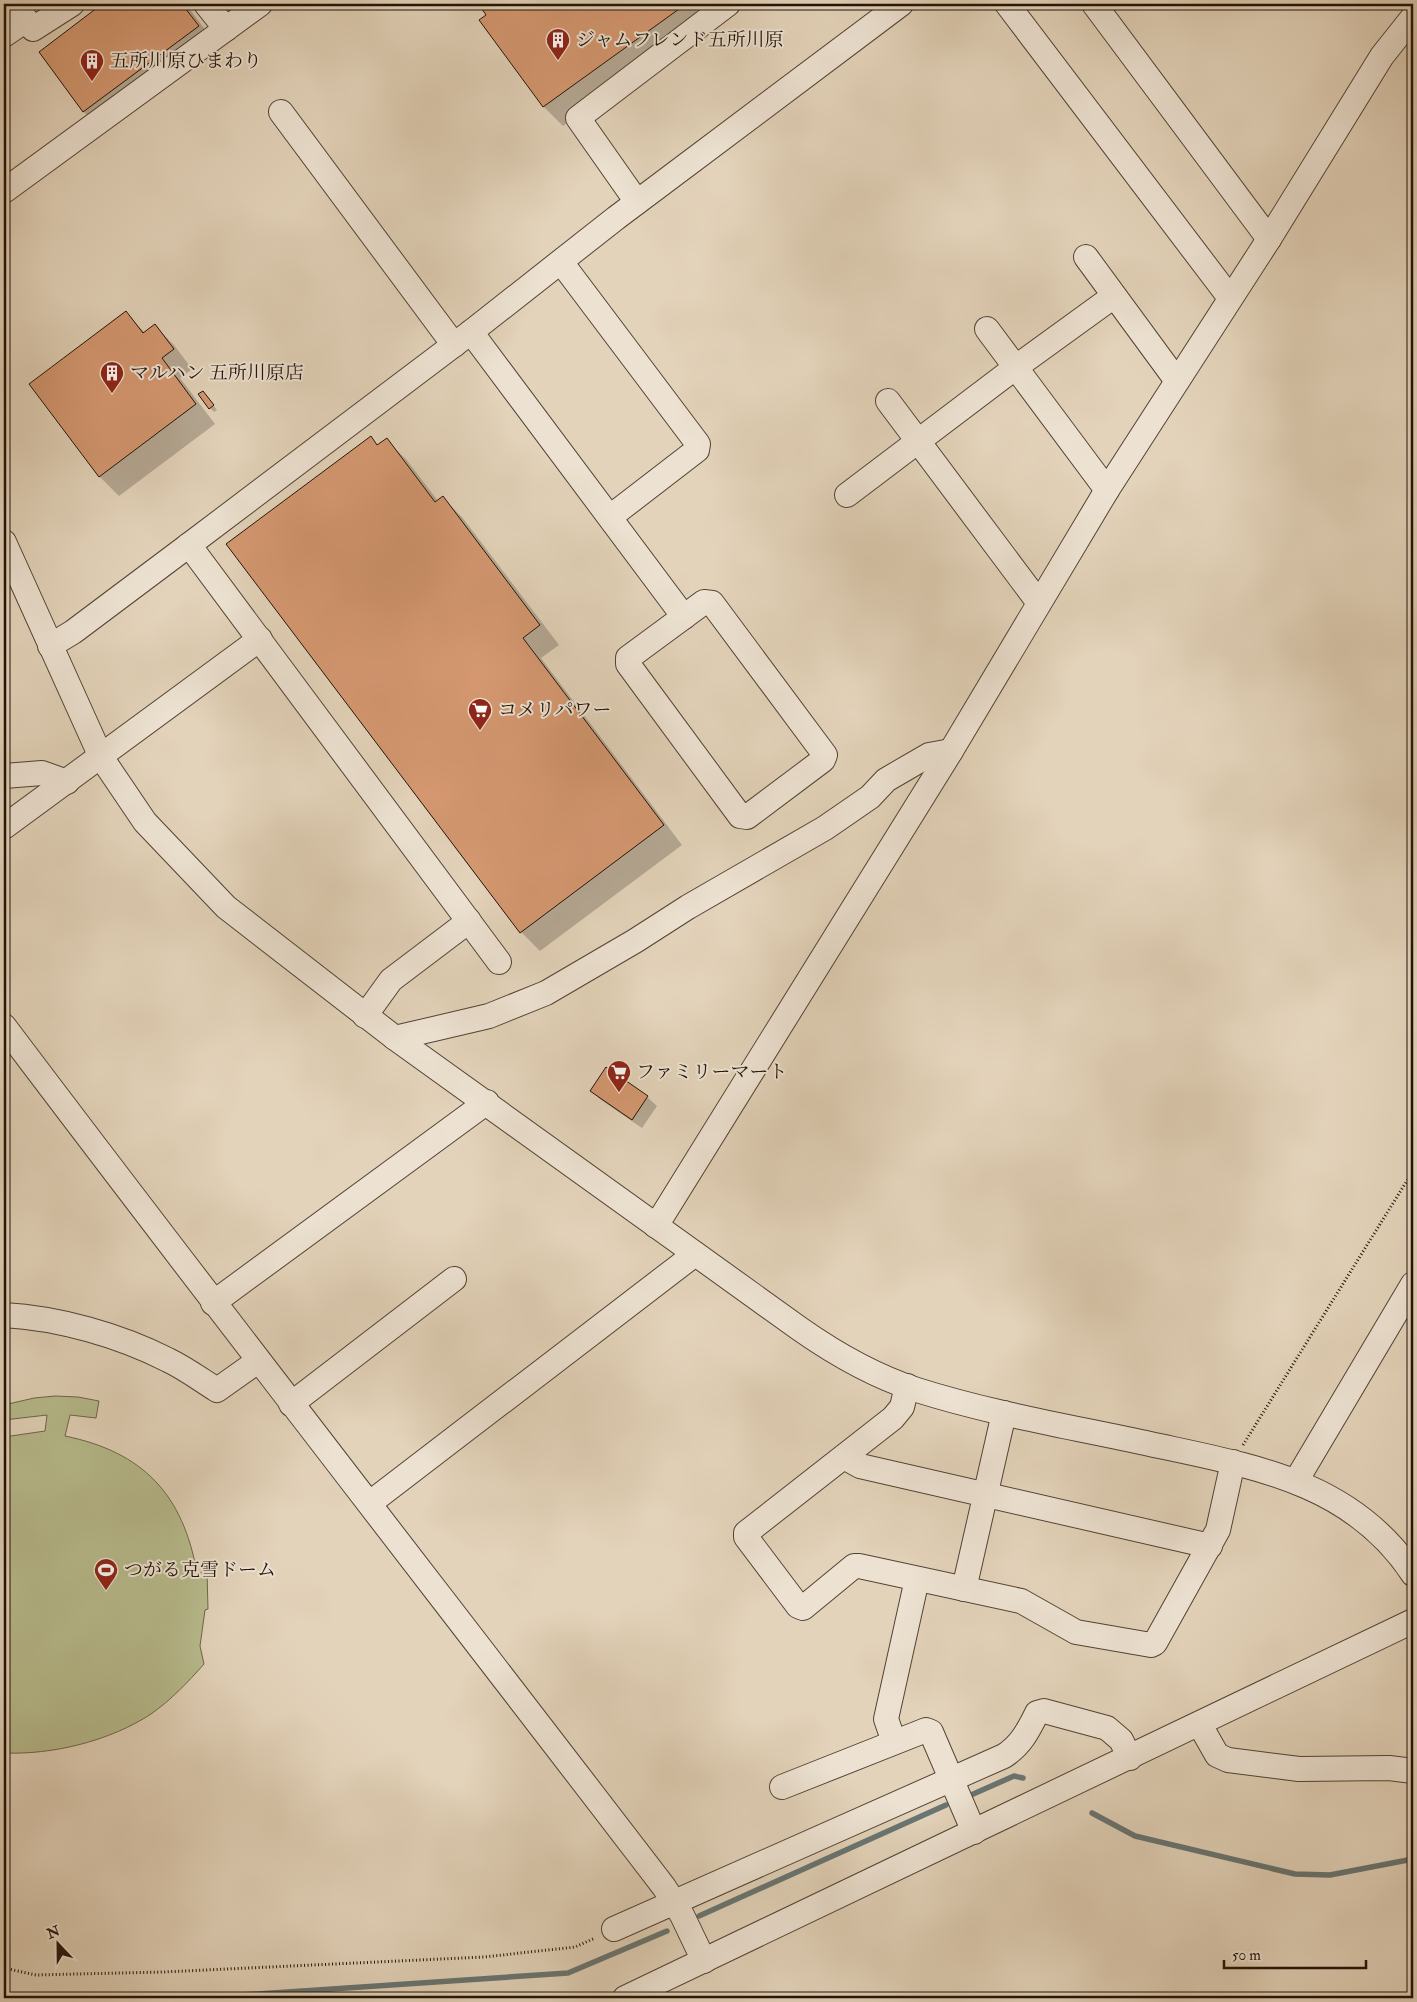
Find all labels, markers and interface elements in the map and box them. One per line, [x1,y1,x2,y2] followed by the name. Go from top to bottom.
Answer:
[545,27,571,61] building icon: ジャムフレンド五所川原
[576,28,783,52] place label: ジャムフレンド五所川原
[79,48,105,82] building icon: 五所川原ひまわり
[110,49,262,73] place label: 五所川原ひまわり
[99,360,125,394] building icon: マルハン 五所川原店
[130,361,304,385] place label: マルハン 五所川原店
[467,697,493,731] supermarket icon: コメリパワー
[498,698,611,722] place label: コメリパワー
[606,1059,632,1093] supermarket icon: ファミリーマート
[636,1060,788,1084] place label: ファミリーマート
[93,1557,119,1591] sports icon: つがる克雪ドーム
[124,1558,276,1582] place label: つがる克雪ドーム
[32,1920,82,1970] north arrow
[43,1922,63,1943] text: N
[1224,1937,1367,1969] scale bar
[1232,1946,1261,1965] text: 50 m

